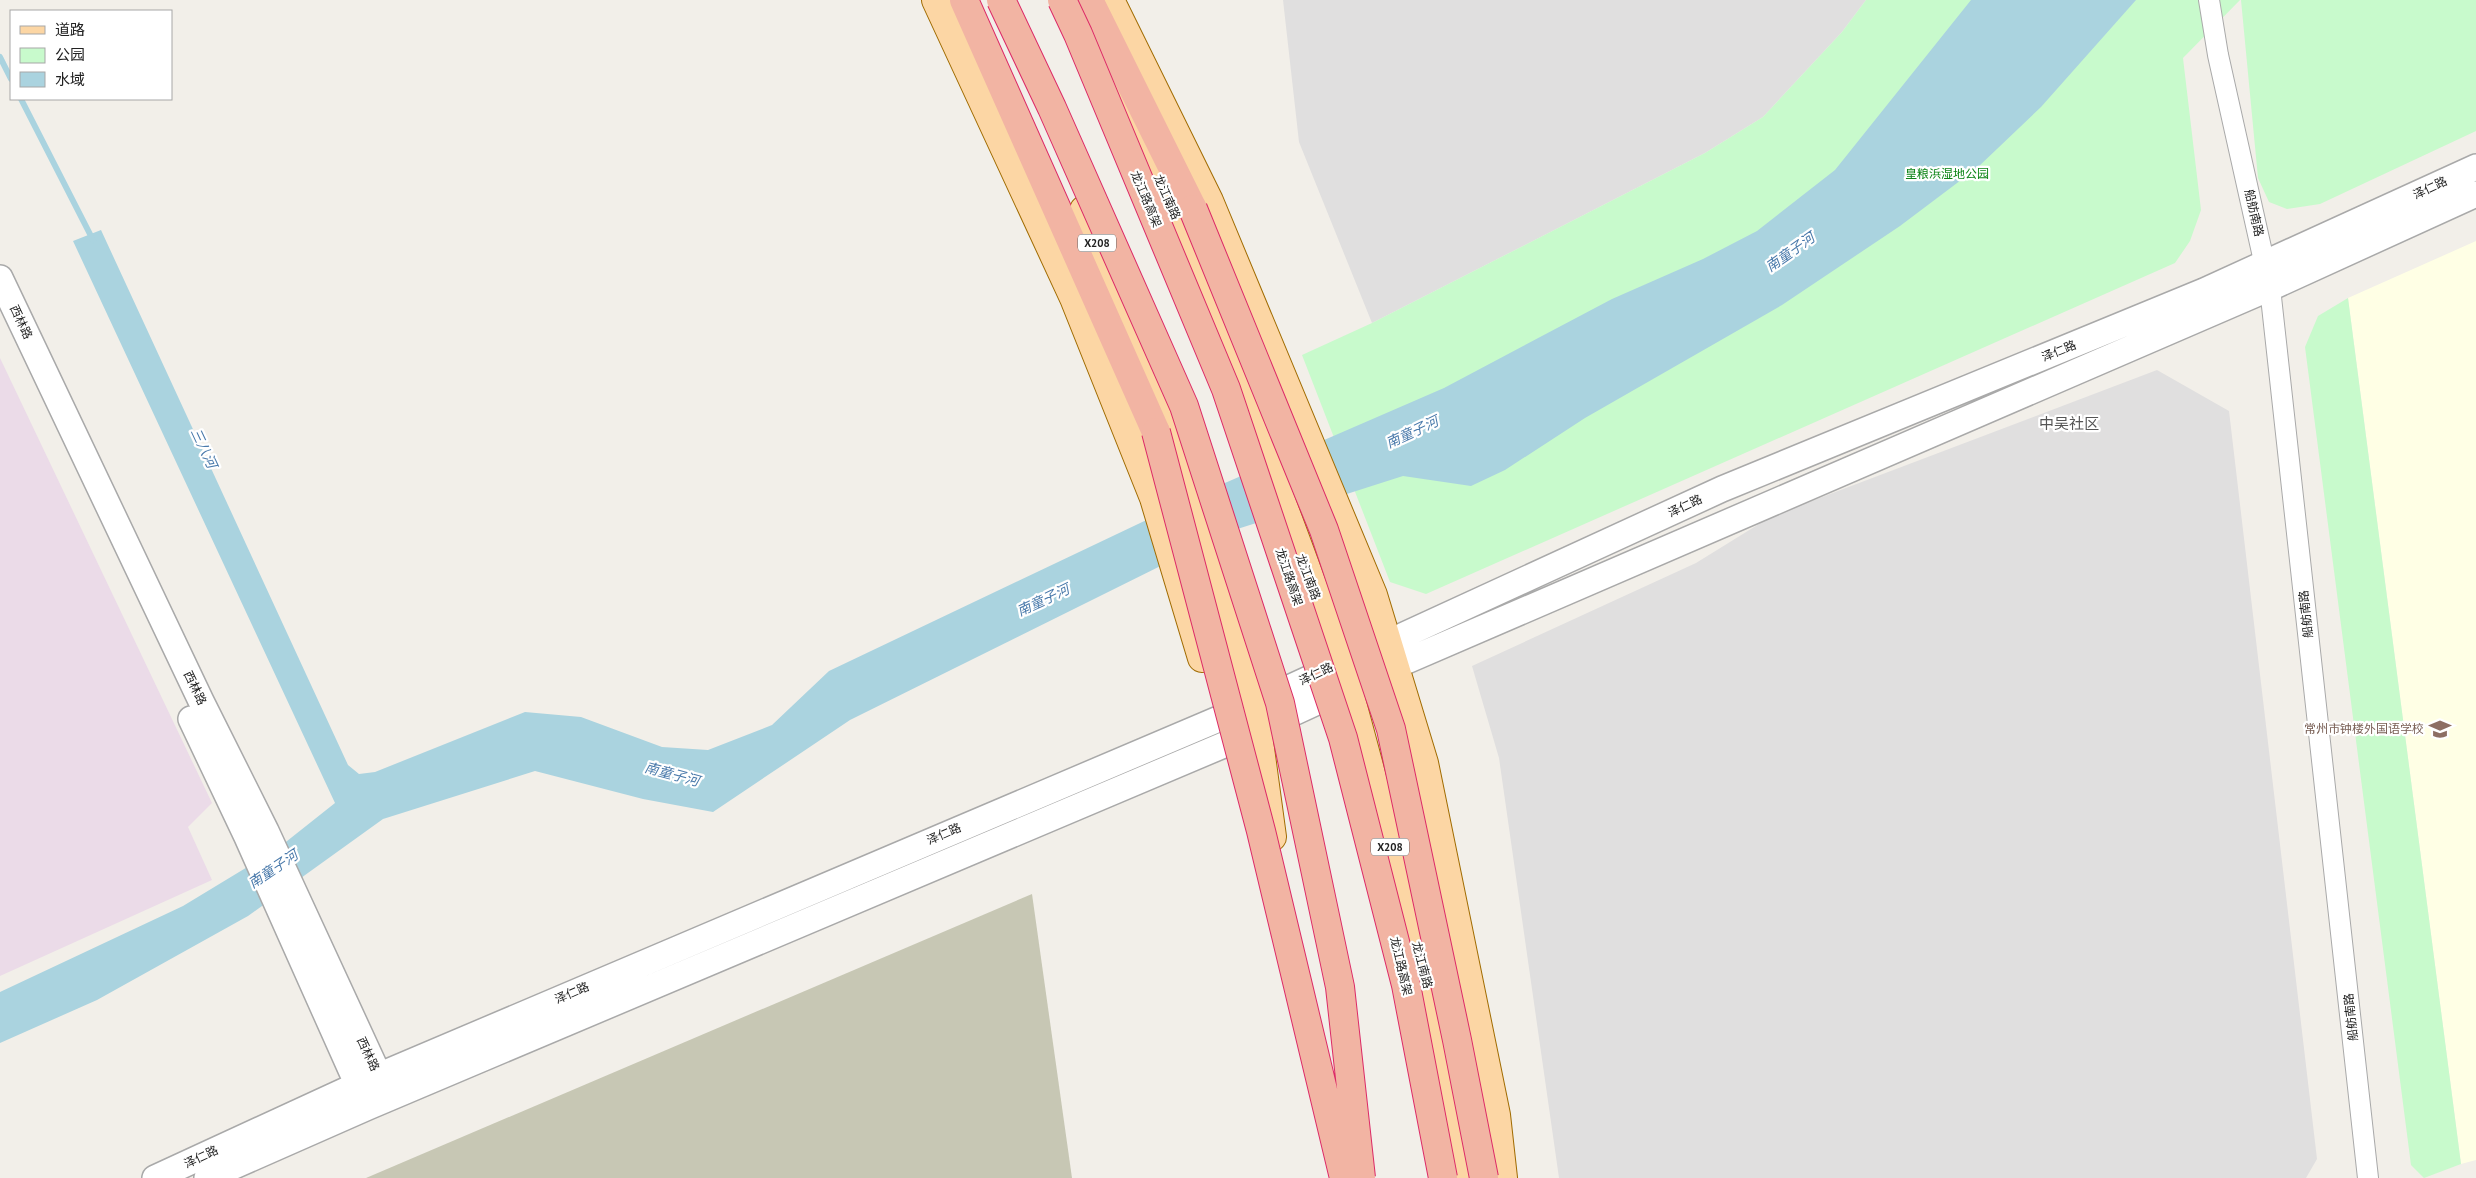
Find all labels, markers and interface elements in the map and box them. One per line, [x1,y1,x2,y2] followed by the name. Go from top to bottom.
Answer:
[10,10,172,100] legend
[55,20,85,39] text: 道路
[55,45,85,64] text: 公园
[55,70,85,89] text: 水域
[1905,166,1989,181] park label: 皇粮浜湿地公园
[1128,168,1165,229] street label: 龙江路高架
[1151,172,1184,222] street label: 龙江南路
[2410,173,2449,202] street label: 泽仁路
[2242,188,2267,238] street label: 船舫南路
[1762,227,1821,275] water label: 南童子河
[1078,234,1116,252] road number: X208
[7,302,36,341] street label: 西林路
[2039,337,2078,364] street label: 泽仁路
[1383,411,1444,452] water label: 南童子河
[2039,414,2099,433] district label: 中吴社区
[187,425,222,474] water label: 三八河
[1665,491,1704,520] street label: 泽仁路
[1273,546,1306,608] street label: 龙江路高架
[1293,552,1324,602] street label: 龙江南路
[1014,579,1075,620] water label: 南童子河
[2296,589,2315,639] street label: 船舫南路
[1296,659,1335,688] street label: 泽仁路
[181,668,210,707] street label: 西林路
[2427,716,2453,742] school or university icon: 常州市钟楼外国语学校
[2304,721,2424,736] place label: 常州市钟楼外国语学校
[643,758,704,791] water label: 南童子河
[924,820,963,847] street label: 泽仁路
[1371,839,1409,856] road number: X208
[245,844,304,892] water label: 南童子河
[1387,935,1416,997] street label: 龙江路高架
[1409,940,1436,990] street label: 龙江南路
[552,979,591,1006] street label: 泽仁路
[2341,992,2360,1042] street label: 船舫南路
[354,1034,383,1073] street label: 西林路
[181,1142,220,1171] street label: 泽仁路

